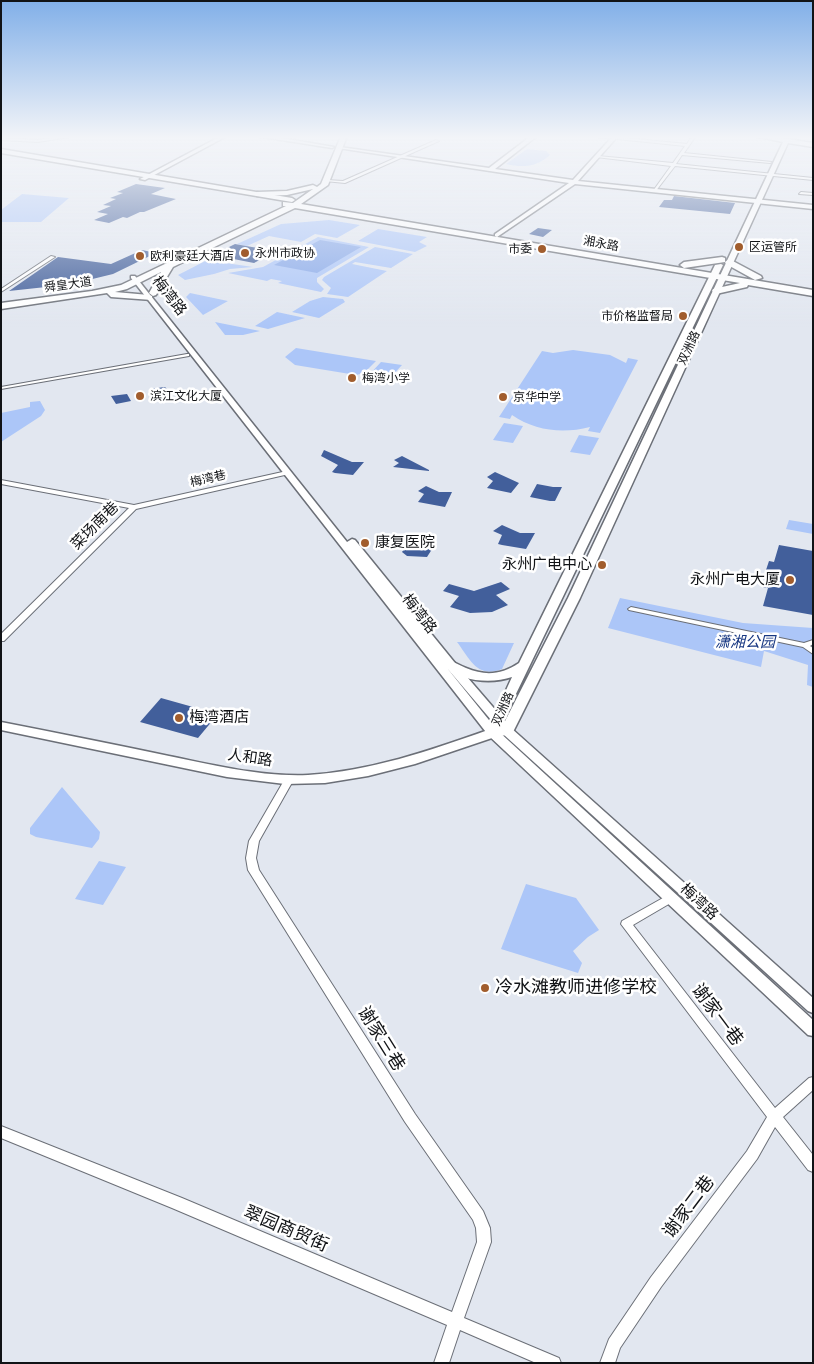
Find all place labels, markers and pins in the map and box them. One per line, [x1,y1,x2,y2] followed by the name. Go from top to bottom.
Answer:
[749,240,797,254] place label: 区运管所
[733,241,745,253] marker: 区运管所
[508,242,532,256] place label: 市委
[536,243,548,255] marker: 市委
[255,246,315,260] place label: 永州市政协
[239,247,251,259] marker: 永州市政协
[150,249,234,263] place label: 欧利豪廷大酒店
[134,250,146,262] marker: 欧利豪廷大酒店
[601,309,673,323] place label: 市价格监督局
[677,310,689,322] marker: 市价格监督局
[362,371,410,385] place label: 梅湾小学
[346,372,358,384] marker: 梅湾小学
[150,389,222,403] place label: 滨江文化大厦
[134,390,146,402] marker: 滨江文化大厦
[513,390,561,404] place label: 京华中学
[497,391,509,403] marker: 京华中学
[375,534,435,552] place label: 康复医院
[359,537,371,549] marker: 康复医院
[502,556,592,574] place label: 永州广电中心
[596,559,608,571] marker: 永州广电中心
[690,571,780,589] place label: 永州广电大厦
[784,574,796,586] marker: 永州广电大厦
[189,709,249,727] place label: 梅湾酒店
[173,712,185,724] marker: 梅湾酒店
[495,977,657,999] place label: 冷水滩教师进修学校
[479,982,491,994] marker: 冷水滩教师进修学校

